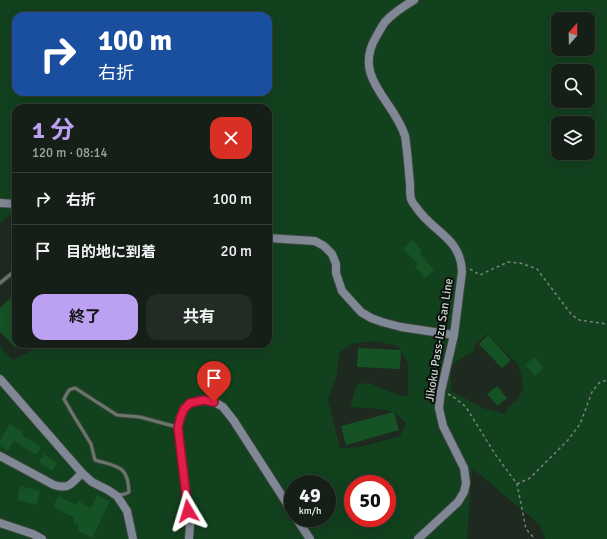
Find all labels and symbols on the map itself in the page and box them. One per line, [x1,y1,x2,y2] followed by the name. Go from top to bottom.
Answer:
[551,12,595,56] north arrow
[422,277,457,403] street label: Jikoku Pass-Izu San Line
[197,361,231,402] pin
[344,475,396,527] speed limit sign: 50
[167,490,209,532] position arrow

